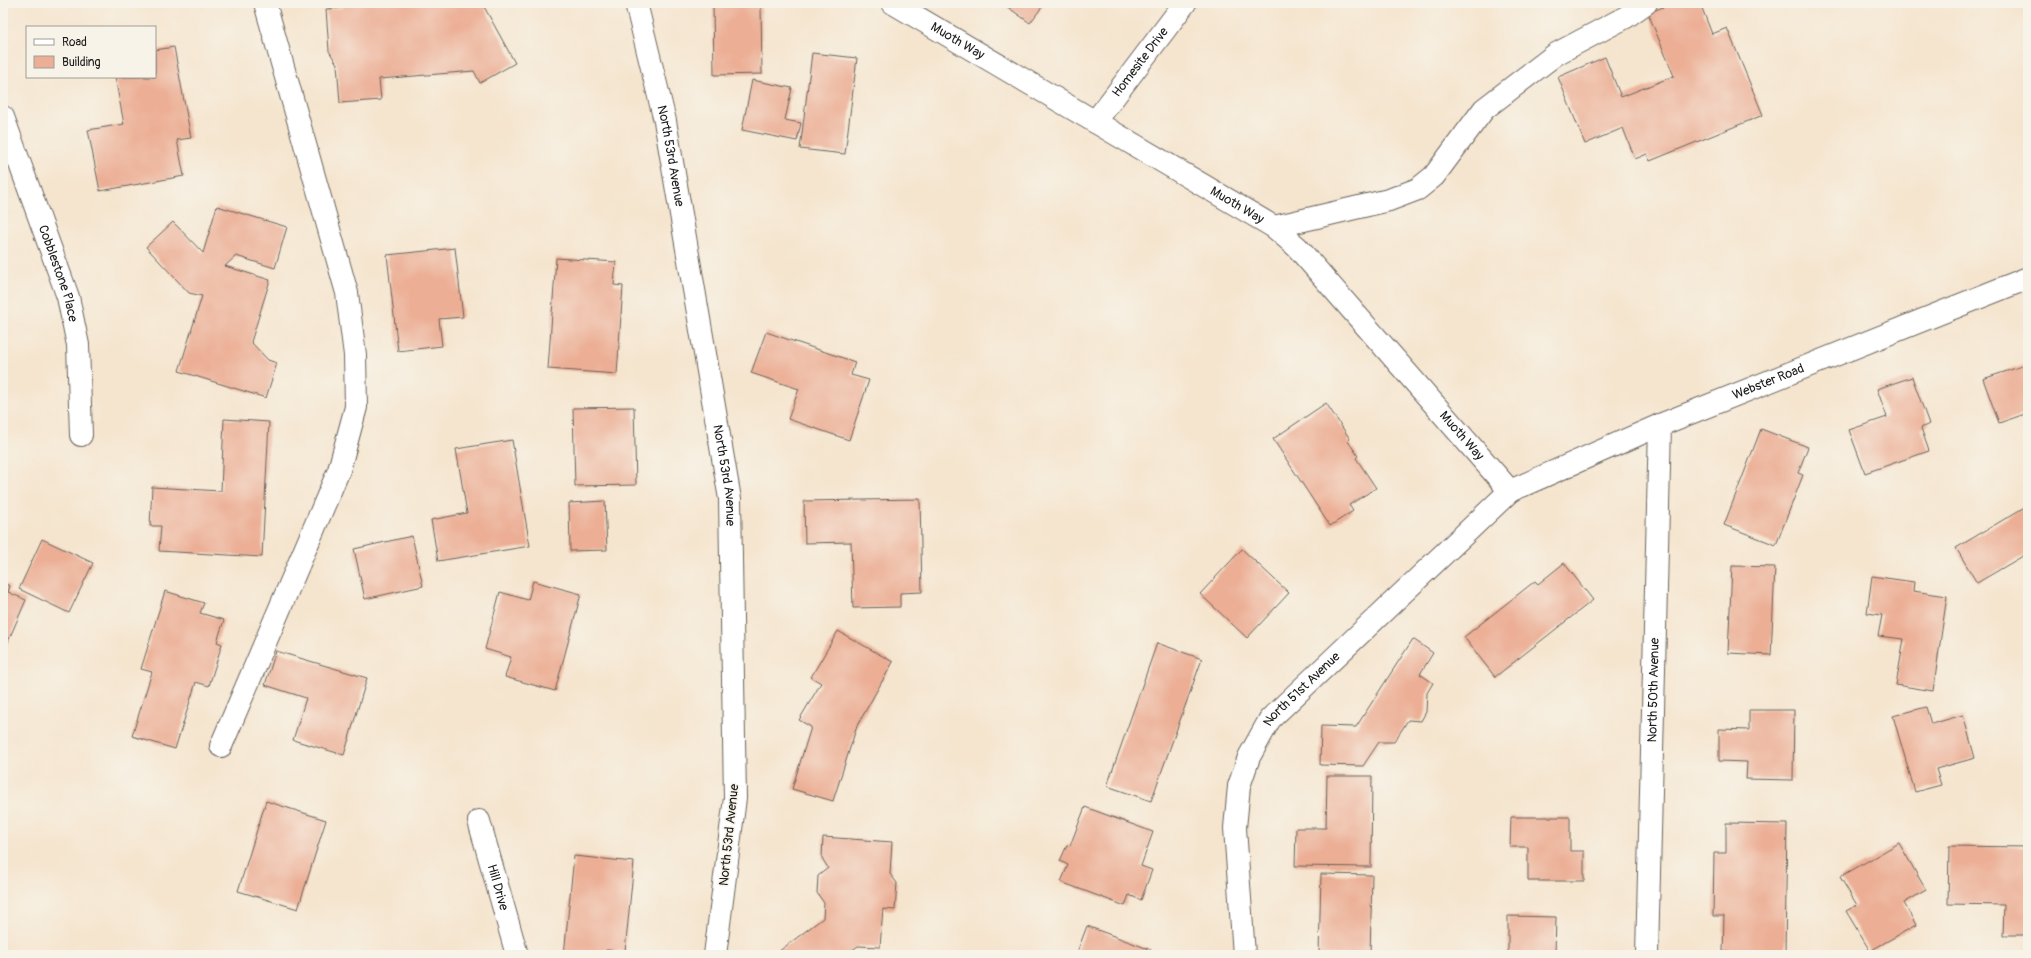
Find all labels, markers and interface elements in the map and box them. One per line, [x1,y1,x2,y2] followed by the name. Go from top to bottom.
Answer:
[928,19,988,63] street label: Muoth Way
[1109,24,1172,100] street label: Homesite Drive
[26,26,156,78] legend
[62,35,87,50] text: Road
[62,55,101,70] text: Building
[653,104,688,208] street label: North 53rd Avenue
[1207,183,1267,227] street label: Muoth Way
[35,223,81,324] street label: Cobblestone Place
[1730,360,1806,403] street label: Webster Road
[1436,408,1488,464] street label: Muoth Way
[709,423,738,527] street label: North 53rd Avenue
[1644,637,1663,743] street label: North 50th Avenue
[1260,648,1344,729] street label: North 51st Avenue
[716,783,742,887] street label: North 53rd Avenue
[484,862,512,913] street label: Hill Drive

